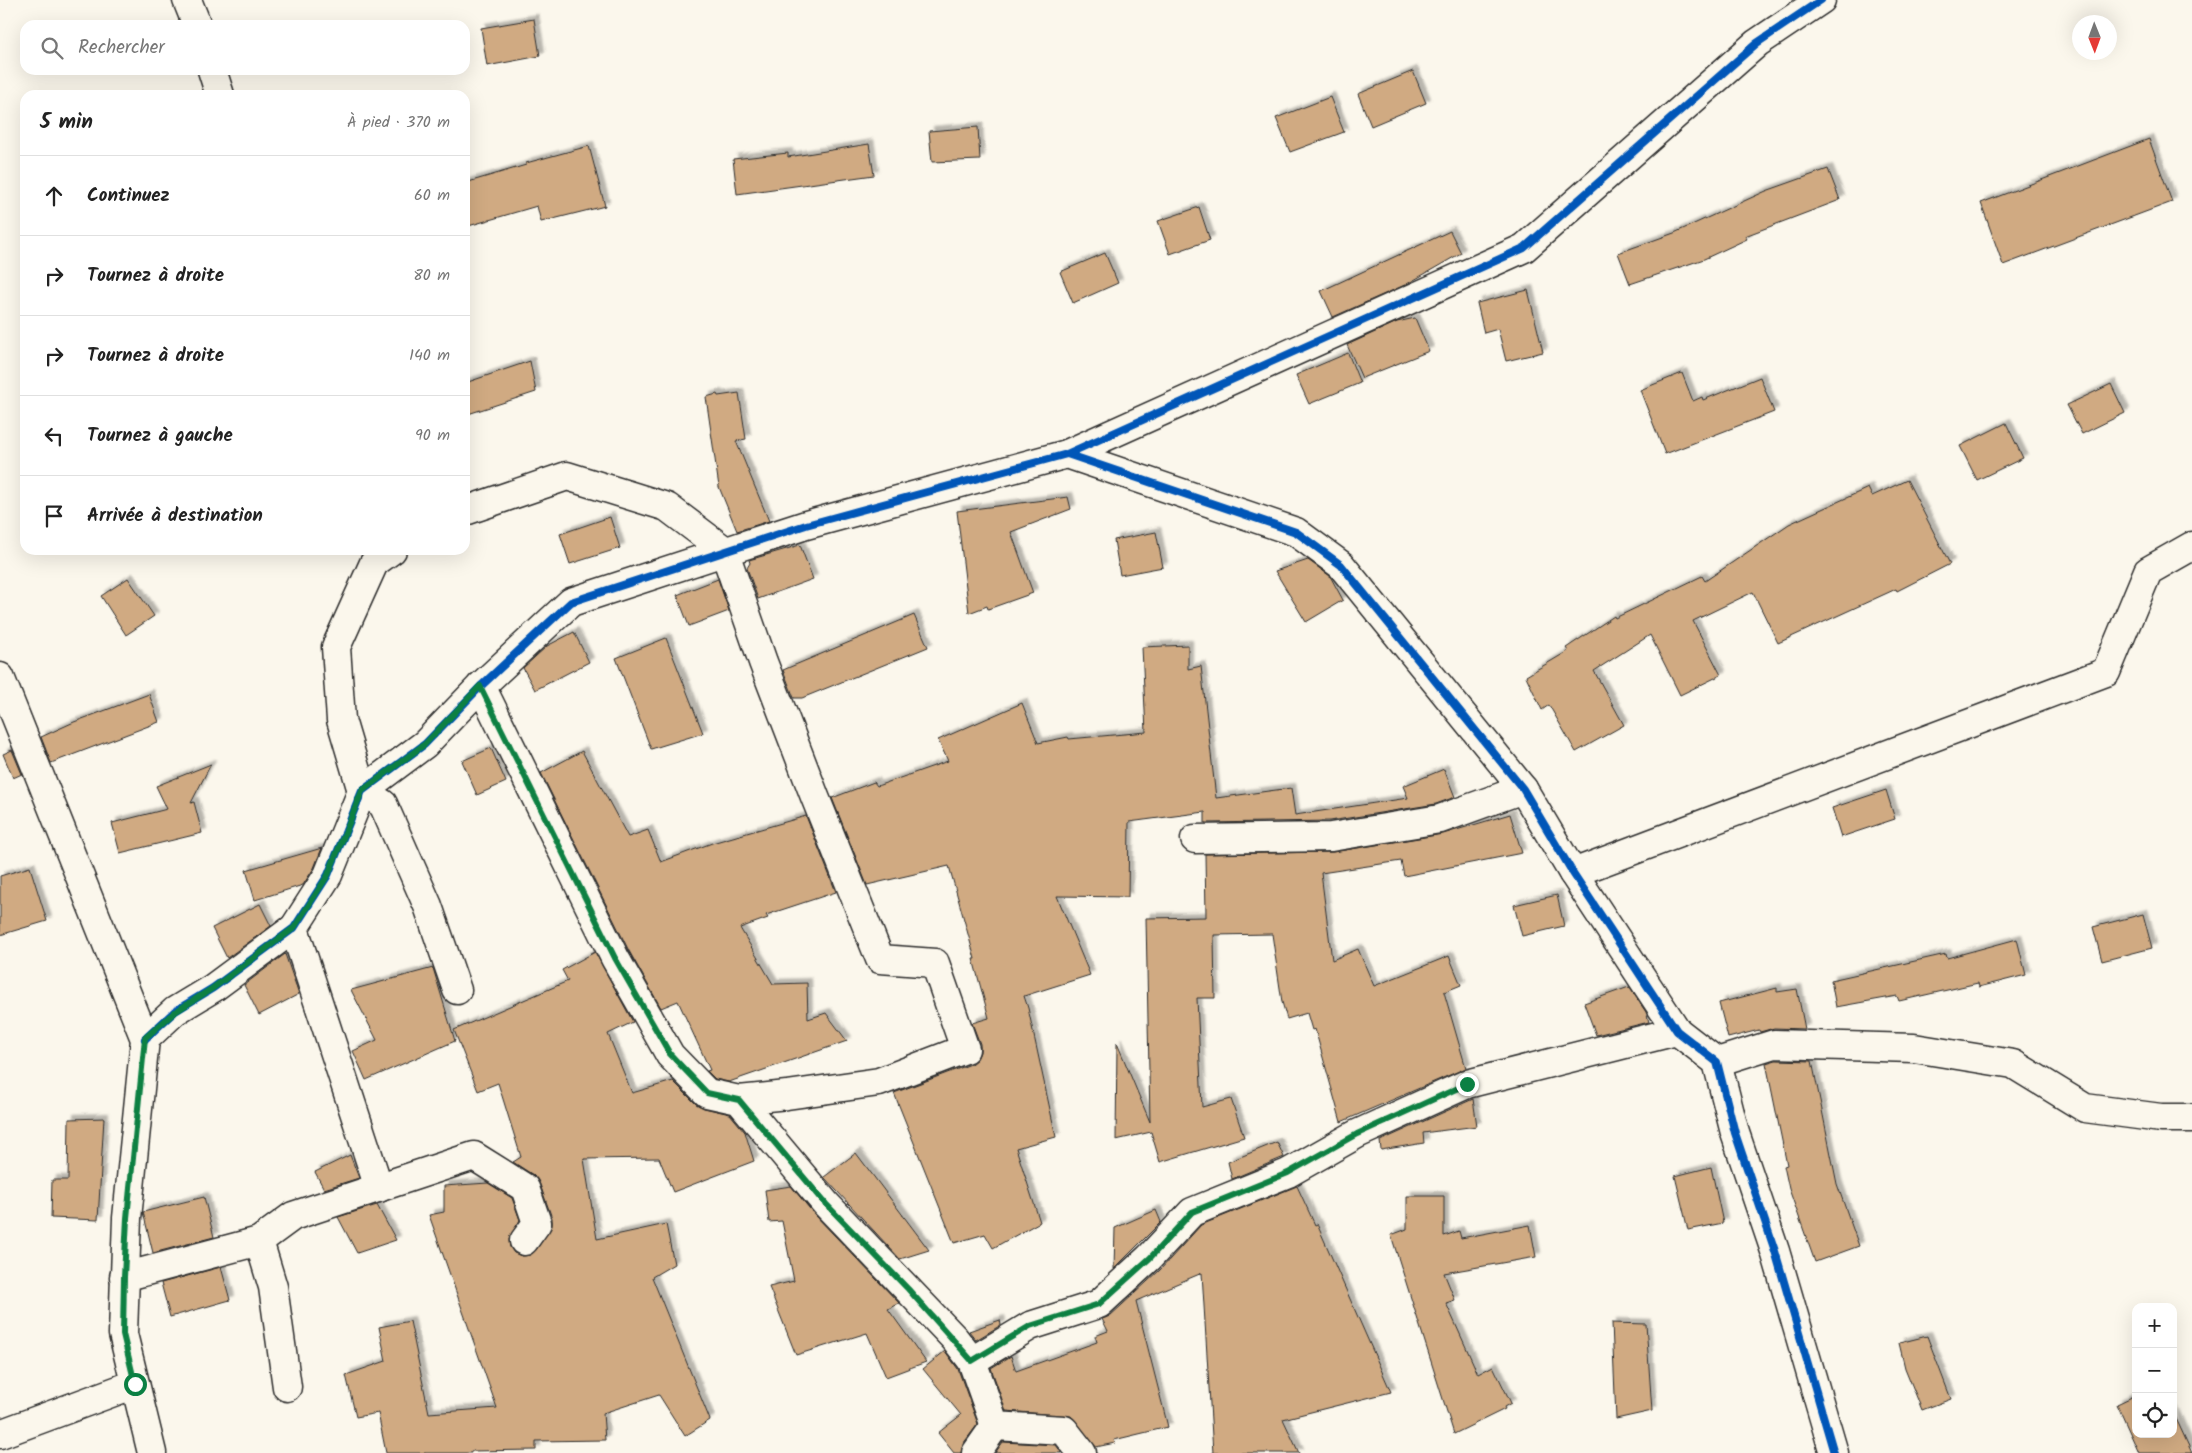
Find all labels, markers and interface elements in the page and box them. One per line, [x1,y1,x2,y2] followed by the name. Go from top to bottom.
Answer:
[2072,15,2117,60] north arrow
[20,20,470,75] search box
[78,33,165,63] text: Rechercher
[38,34,66,62] icon: search
[40,106,93,139] text: 5 min
[347,110,450,135] text: À pied · 370 m
[87,181,170,211] text: Continuez
[40,182,68,210] icon: ahead
[414,183,450,208] text: 60 m
[87,261,224,291] text: Tournez à droite
[40,262,68,290] icon: right
[413,263,450,288] text: 80 m
[87,341,224,371] text: Tournez à droite
[40,342,68,370] icon: right
[409,343,450,368] text: 140 m
[87,421,233,451] text: Tournez à gauche
[40,422,68,450] icon: left
[415,423,450,448] text: 90 m
[87,501,263,531] text: Arrivée à destination
[40,502,68,530] icon: arrive
[1456,1073,1479,1096] route end
[2132,1303,2177,1438] map controls
[2132,1303,2177,1348] button: +
[2132,1348,2177,1393] button: −
[124,1373,147,1396] route start
[2132,1393,2177,1438] button: locate

